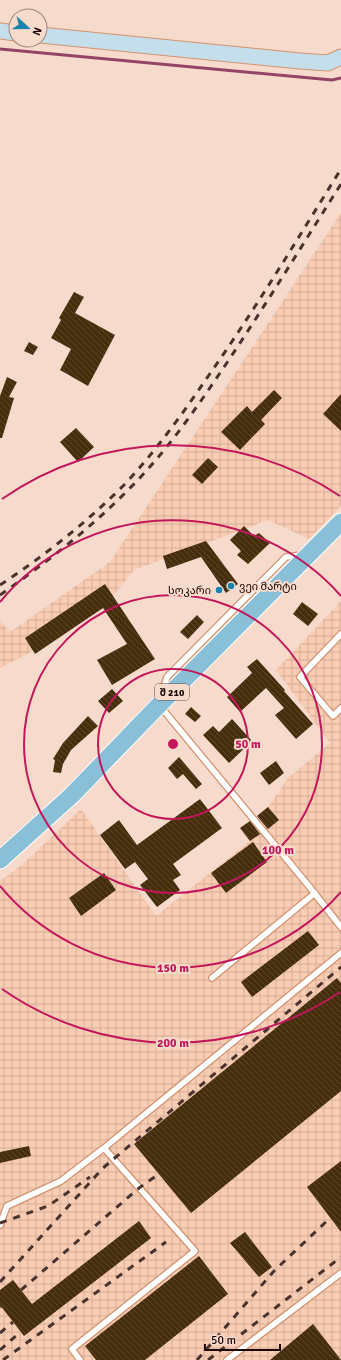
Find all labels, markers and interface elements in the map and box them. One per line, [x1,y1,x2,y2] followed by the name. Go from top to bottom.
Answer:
[8,8,48,48] north arrow
[29,26,44,37] text: N
[239,580,297,593] place label: ვეი მარტი
[226,581,236,591] marker: ვეი მარტი
[168,584,211,597] place label: სოკარი
[214,585,224,595] marker: სოკარი
[155,684,189,700] road number: შ 210
[166,737,180,751] centre of rings
[235,737,261,752] text: 50 m
[262,843,294,858] text: 100 m
[157,961,189,976] text: 150 m
[157,1036,189,1051] text: 200 m
[205,1326,280,1352] scale bar
[211,1333,236,1348] text: 50 m

